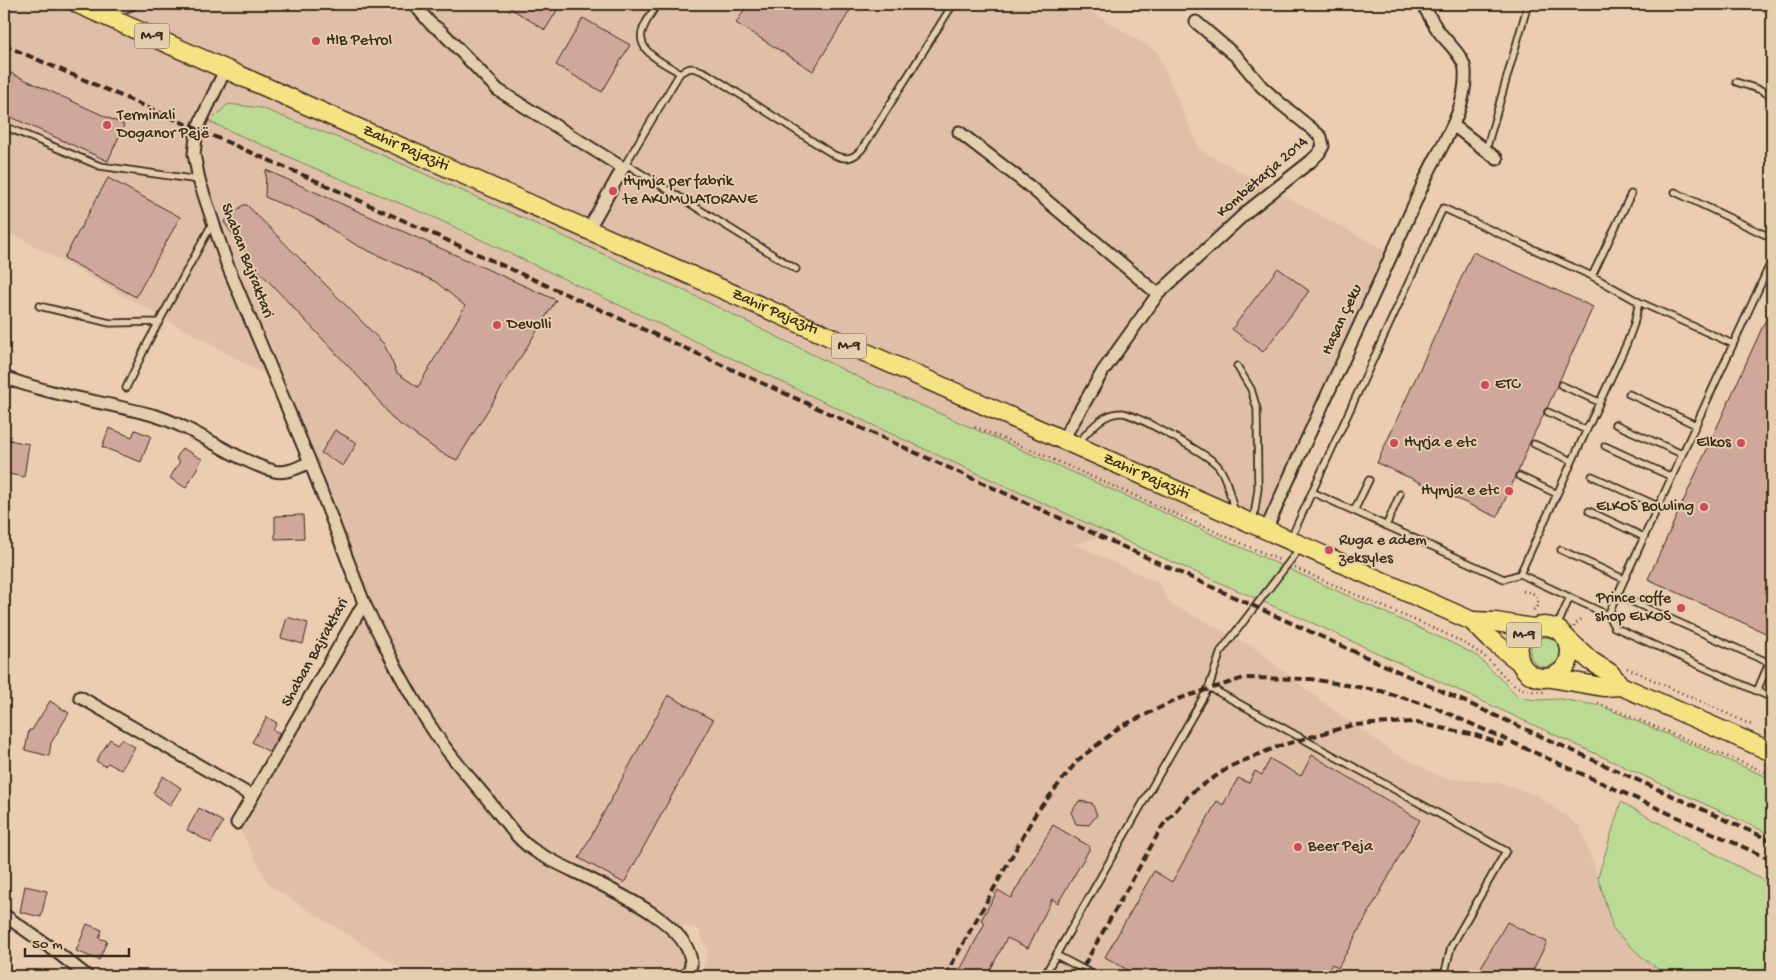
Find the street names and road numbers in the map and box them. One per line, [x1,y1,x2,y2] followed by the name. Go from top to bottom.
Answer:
[134,24,170,48] road number: M-9
[359,121,452,176] street label: Zahir Pajaziti
[1214,133,1313,223] street label: Kombëtarja 2014
[215,201,277,321] street label: Shaban Bajraktari
[1318,281,1368,358] street label: Hasan Çeku
[729,285,821,340] street label: Zahir Pajaziti
[832,334,866,358] road number: M-9
[1100,449,1192,504] street label: Zahir Pajaziti
[278,595,354,711] street label: Shaban Bajraktari
[1506,622,1542,648] road number: M-9

